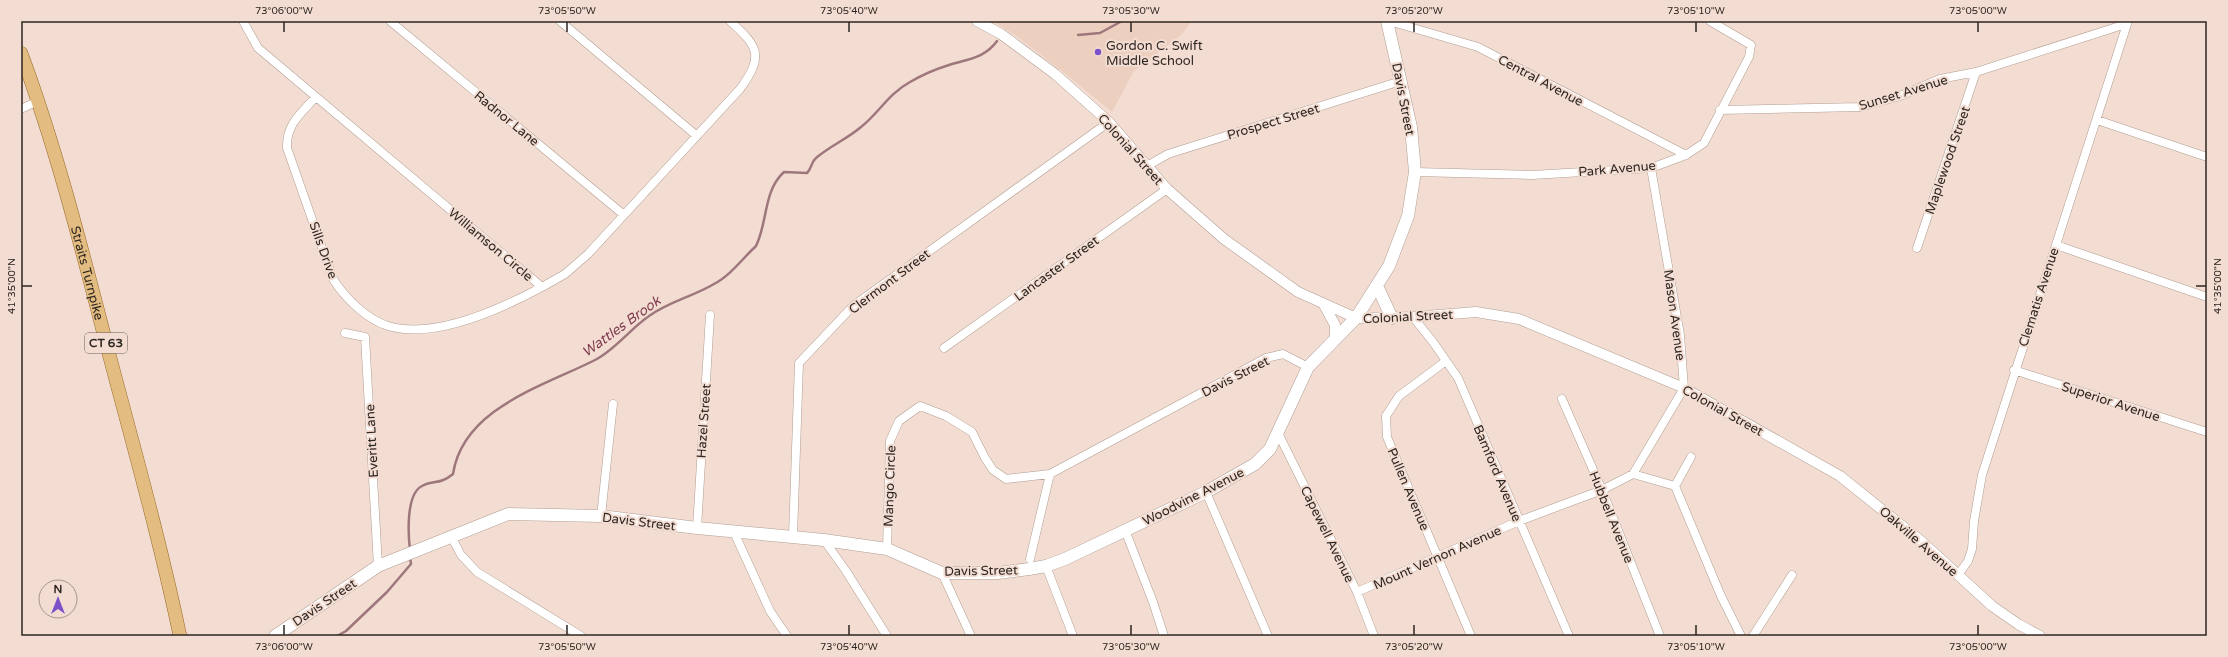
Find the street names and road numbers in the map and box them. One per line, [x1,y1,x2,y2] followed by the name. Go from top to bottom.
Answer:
[1495,52,1586,110] street label: Central Avenue
[1388,61,1418,137] street label: Davis Street
[1857,72,1950,114] street label: Sunset Avenue
[471,88,542,150] street label: Radnor Lane
[1225,100,1321,144] street label: Prospect Street
[1922,104,1974,217] street label: Maplewood Street
[1094,111,1166,189] street label: Colonial Street
[1578,158,1656,180] street label: Park Avenue
[445,205,536,285] street label: Williamson Circle
[305,220,341,281] street label: Sills Drive
[67,224,107,322] street label: Straits Turnpike
[1011,233,1102,305] street label: Lancaster Street
[846,246,933,318] street label: Clermont Street
[2015,246,2062,349] street label: Clematis Avenue
[1660,269,1688,362] street label: Mason Avenue
[1363,307,1453,327] street label: Colonial Street
[85,333,127,353] road number: CT 63
[1199,353,1272,401] street label: Davis Street
[2060,379,2162,425] street label: Superior Avenue
[1679,382,1766,440] street label: Colonial Street
[693,383,715,459] street label: Hazel Street
[362,404,382,478] street label: Everitt Lane
[1470,423,1525,524] street label: Bamford Avenue
[881,445,899,527] street label: Mango Circle
[1383,446,1433,533] street label: Pullen Avenue
[1140,464,1247,529] street label: Woodvine Avenue
[1585,469,1637,566] street label: Hubbell Avenue
[1297,483,1357,585] street label: Capewell Avenue
[1876,503,1961,580] street label: Oakville Avenue
[601,510,676,534] street label: Davis Street
[1371,522,1504,593] street label: Mount Vernon Avenue
[944,562,1018,580] street label: Davis Street
[290,576,360,630] street label: Davis Street

